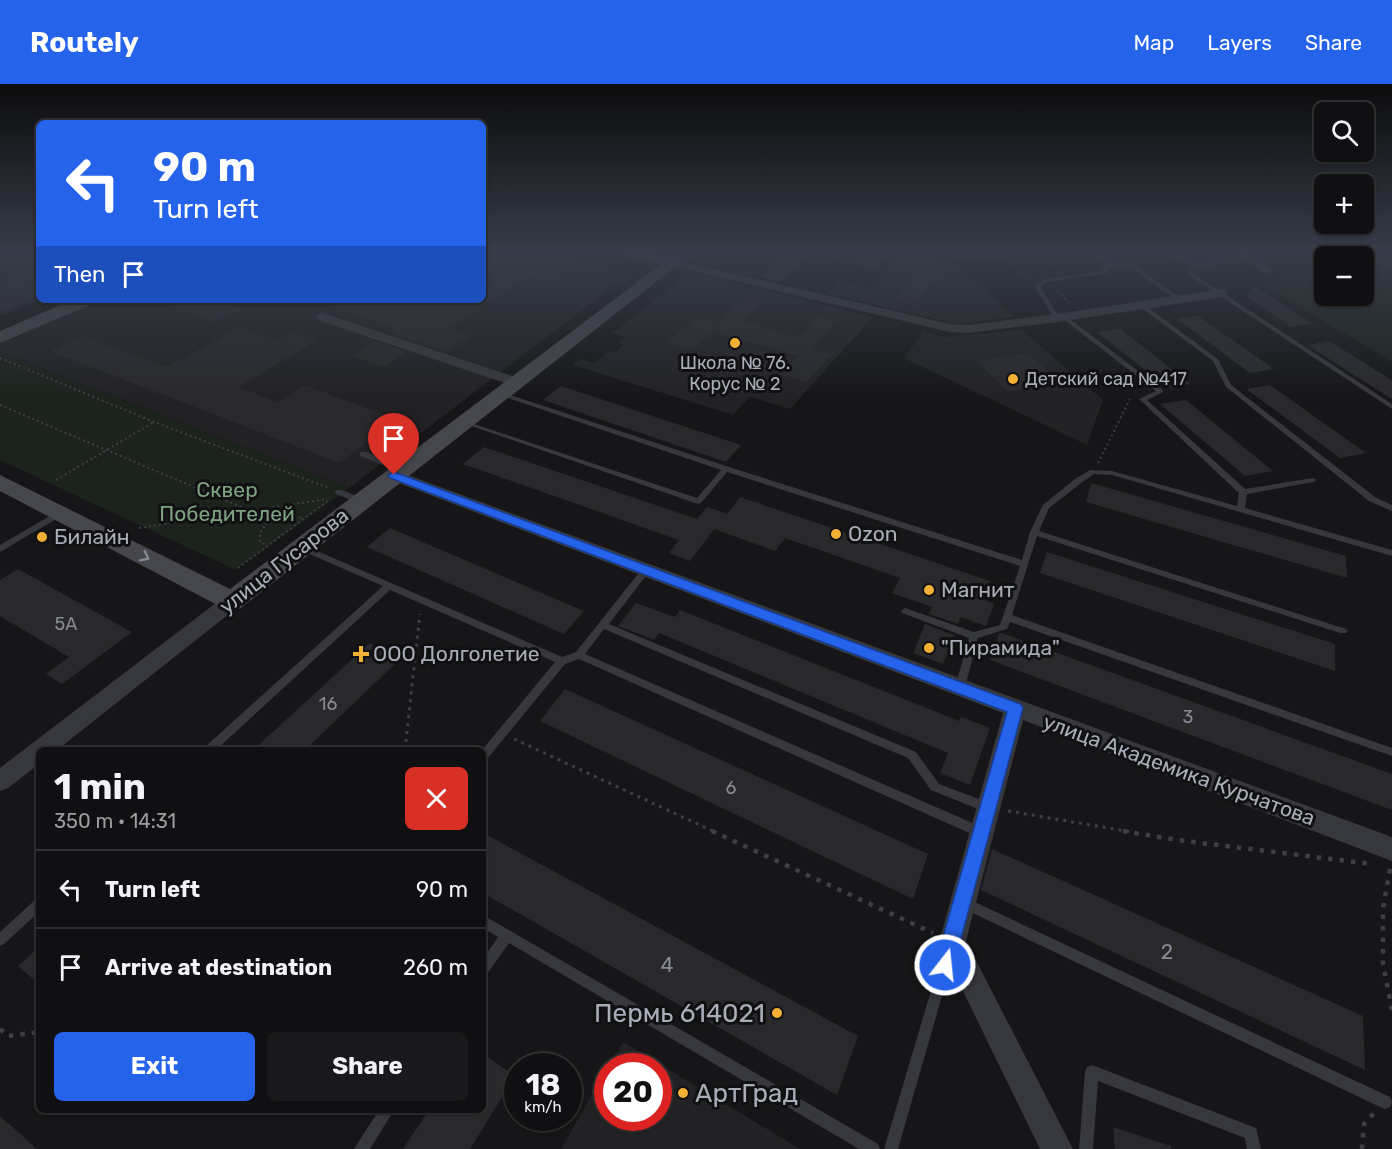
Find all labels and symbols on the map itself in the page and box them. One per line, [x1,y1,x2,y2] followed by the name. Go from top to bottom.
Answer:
[728,336,742,350] marker: Школа № 76. Корус № 2
[680,352,790,395] place label: Школа № 76. Корус № 2
[1025,368,1187,390] place label: Детский сад №417
[1006,372,1020,386] marker: Детский сад №417
[368,413,419,475] pin
[159,477,295,526] park label: Сквер Победителей
[214,502,353,619] street label: улица Гусарова
[848,521,898,546] place label: Ozon
[54,524,130,549] place label: Билайн
[829,527,843,541] marker: Ozon
[35,530,49,544] marker: Билайн
[139,550,150,561] one-way arrow
[941,577,1015,602] place label: Магнит
[922,583,936,597] marker: Магнит
[55,613,77,635] house number: 5А
[941,635,1060,660] place label: "Пирамида"
[373,641,540,666] place label: ООО Долголетие
[922,641,936,655] marker: "Пирамида"
[354,647,368,661] marker: ООО Долголетие
[319,693,337,715] house number: 16
[1183,706,1193,728] house number: 3
[1040,709,1319,830] street label: улица Академика Курчатова
[726,777,737,799] house number: 6
[913,933,977,997] position arrow
[1161,939,1173,964] house number: 2
[660,952,674,977] house number: 4
[594,998,765,1029] place label: Пермь 614021
[770,1006,784,1020] marker: Пермь 614021
[594,1053,672,1131] speed limit sign: 20
[695,1078,798,1109] place label: АртГрад
[676,1086,690,1100] marker: АртГрад

